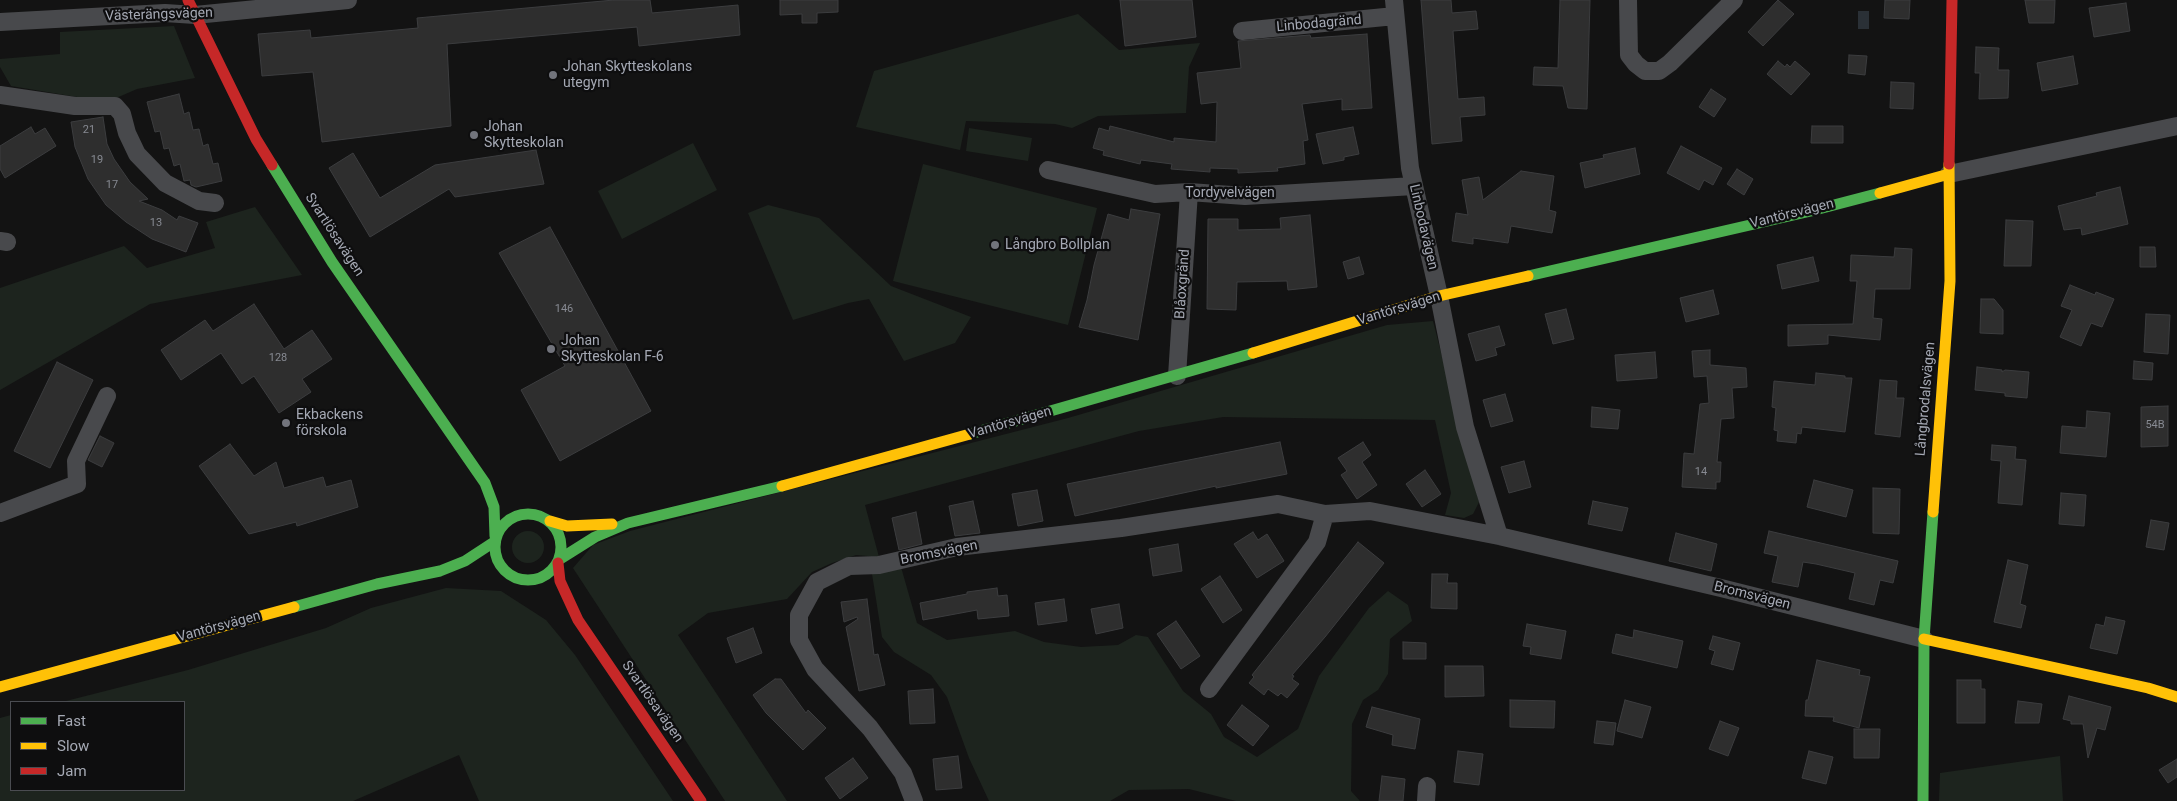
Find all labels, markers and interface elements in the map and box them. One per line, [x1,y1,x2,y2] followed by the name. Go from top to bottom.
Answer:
[105,5,213,25] street label: Västerängsvägen
[1276,12,1362,36] street label: Linbodagränd
[563,59,692,92] place label: Johan Skytteskolans utegym
[547,69,559,81] marker: Johan Skytteskolans utegym
[484,119,564,152] place label: Johan Skytteskolan
[83,123,95,137] house number: 21
[468,129,480,141] marker: Johan Skytteskolan
[91,153,103,167] house number: 19
[106,178,118,192] house number: 17
[1405,183,1441,271] street label: Linbodavägen
[1185,185,1275,201] street label: Tordyvelvägen
[301,190,367,280] street label: Svartlösavägen
[1748,195,1836,233] street label: Vantörsvägen
[150,216,162,230] house number: 13
[1005,237,1110,253] place label: Långbro Bollplan
[989,239,1001,251] marker: Långbro Bollplan
[1172,249,1194,319] street label: Blåoxgränd
[1356,288,1442,330] street label: Vantörsvägen
[555,302,573,316] house number: 146
[561,333,664,366] place label: Johan Skytteskolan F-6
[1913,341,1939,457] street label: Långbrodalsvägen
[545,343,557,355] marker: Johan Skytteskolan F-6
[269,351,287,365] house number: 128
[967,403,1053,443] street label: Vantörsvägen
[296,407,363,440] place label: Ekbackens förskola
[280,417,292,429] marker: Ekbackens förskola
[2145,418,2165,432] house number: 54B
[1695,465,1707,479] house number: 14
[899,537,979,569] street label: Bromsvägen
[1712,578,1792,614] street label: Bromsvägen
[175,608,263,646] street label: Vantörsvägen
[618,658,686,746] street label: Svartlösavägen
[10,701,185,791] legend
[57,712,86,730] text: Fast
[57,737,89,755] text: Slow
[57,762,87,780] text: Jam

